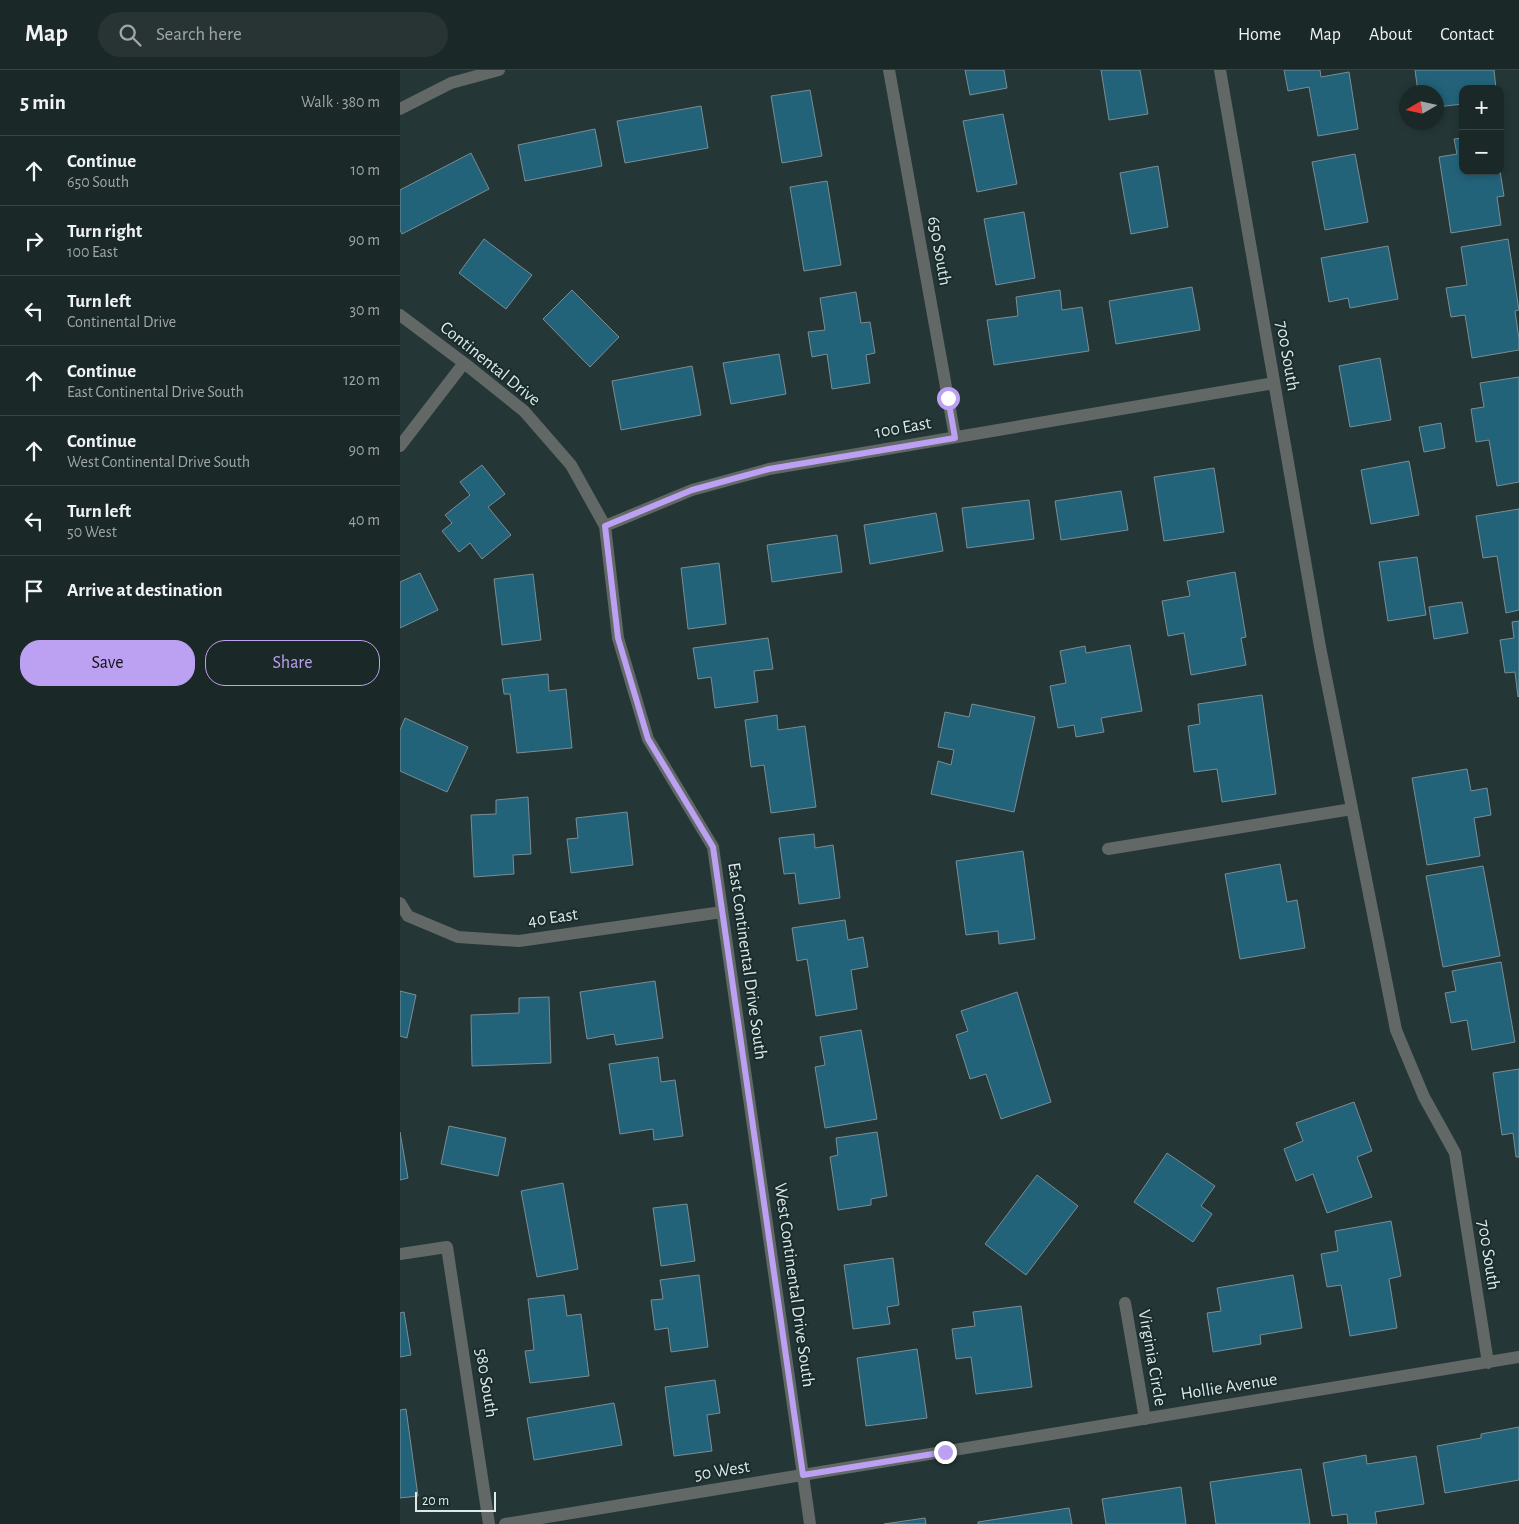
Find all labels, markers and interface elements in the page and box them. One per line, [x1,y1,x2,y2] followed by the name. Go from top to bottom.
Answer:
[98,12,448,57] search box
[116,21,144,49] icon: search
[25,22,68,46] text: Map
[156,25,242,44] text: Search here
[1238,26,1281,44] text: Home
[1309,26,1341,44] text: Map
[1369,26,1412,44] text: About
[1440,26,1494,44] text: Contact
[1399,85,1444,130] north arrow
[1459,85,1504,175] map controls
[1459,85,1504,130] button: +
[20,92,66,113] text: 5 min
[301,94,380,110] text: Walk · 380 m
[1459,130,1504,175] button: −
[67,152,136,171] text: Continue
[20,157,48,185] icon: ahead
[351,162,380,178] text: 10 m
[67,174,129,190] text: 650 South
[924,215,954,287] street label: 650 South
[67,222,142,241] text: Turn right
[20,227,48,255] icon: right
[349,232,380,248] text: 90 m
[67,244,118,260] text: 100 East
[67,292,131,311] text: Turn left
[20,297,48,325] icon: left
[350,302,380,318] text: 30 m
[67,314,176,330] text: Continental Drive
[437,318,543,410] street label: Continental Drive
[1272,320,1302,392] street label: 700 South
[67,362,136,381] text: Continue
[20,367,48,395] icon: ahead
[343,372,380,388] text: 120 m
[67,384,244,400] text: East Continental Drive South
[937,387,960,410] route start
[873,414,933,442] street label: 100 East
[67,432,136,451] text: Continue
[20,437,48,465] icon: ahead
[349,442,380,458] text: 90 m
[67,454,250,470] text: West Continental Drive South
[67,502,131,521] text: Turn left
[20,507,48,535] icon: left
[348,512,380,528] text: 40 m
[67,524,117,540] text: 50 West
[20,577,48,605] icon: arrive
[67,581,223,600] text: Arrive at destination
[20,640,195,686] button: Save
[205,640,380,686] button: Share
[724,861,770,1061] street label: East Continental Drive South
[527,906,579,930] street label: 40 East
[771,1182,817,1388] street label: West Continental Drive South
[1474,1219,1502,1291] street label: 700 South
[1135,1308,1169,1408] street label: Virginia Circle
[472,1347,500,1419] street label: 580 South
[1179,1370,1279,1404] street label: Hollie Avenue
[934,1441,957,1464] route end
[693,1458,751,1484] street label: 50 West
[415,1489,496,1512] scale bar
[422,1494,449,1508] text: 20 m

